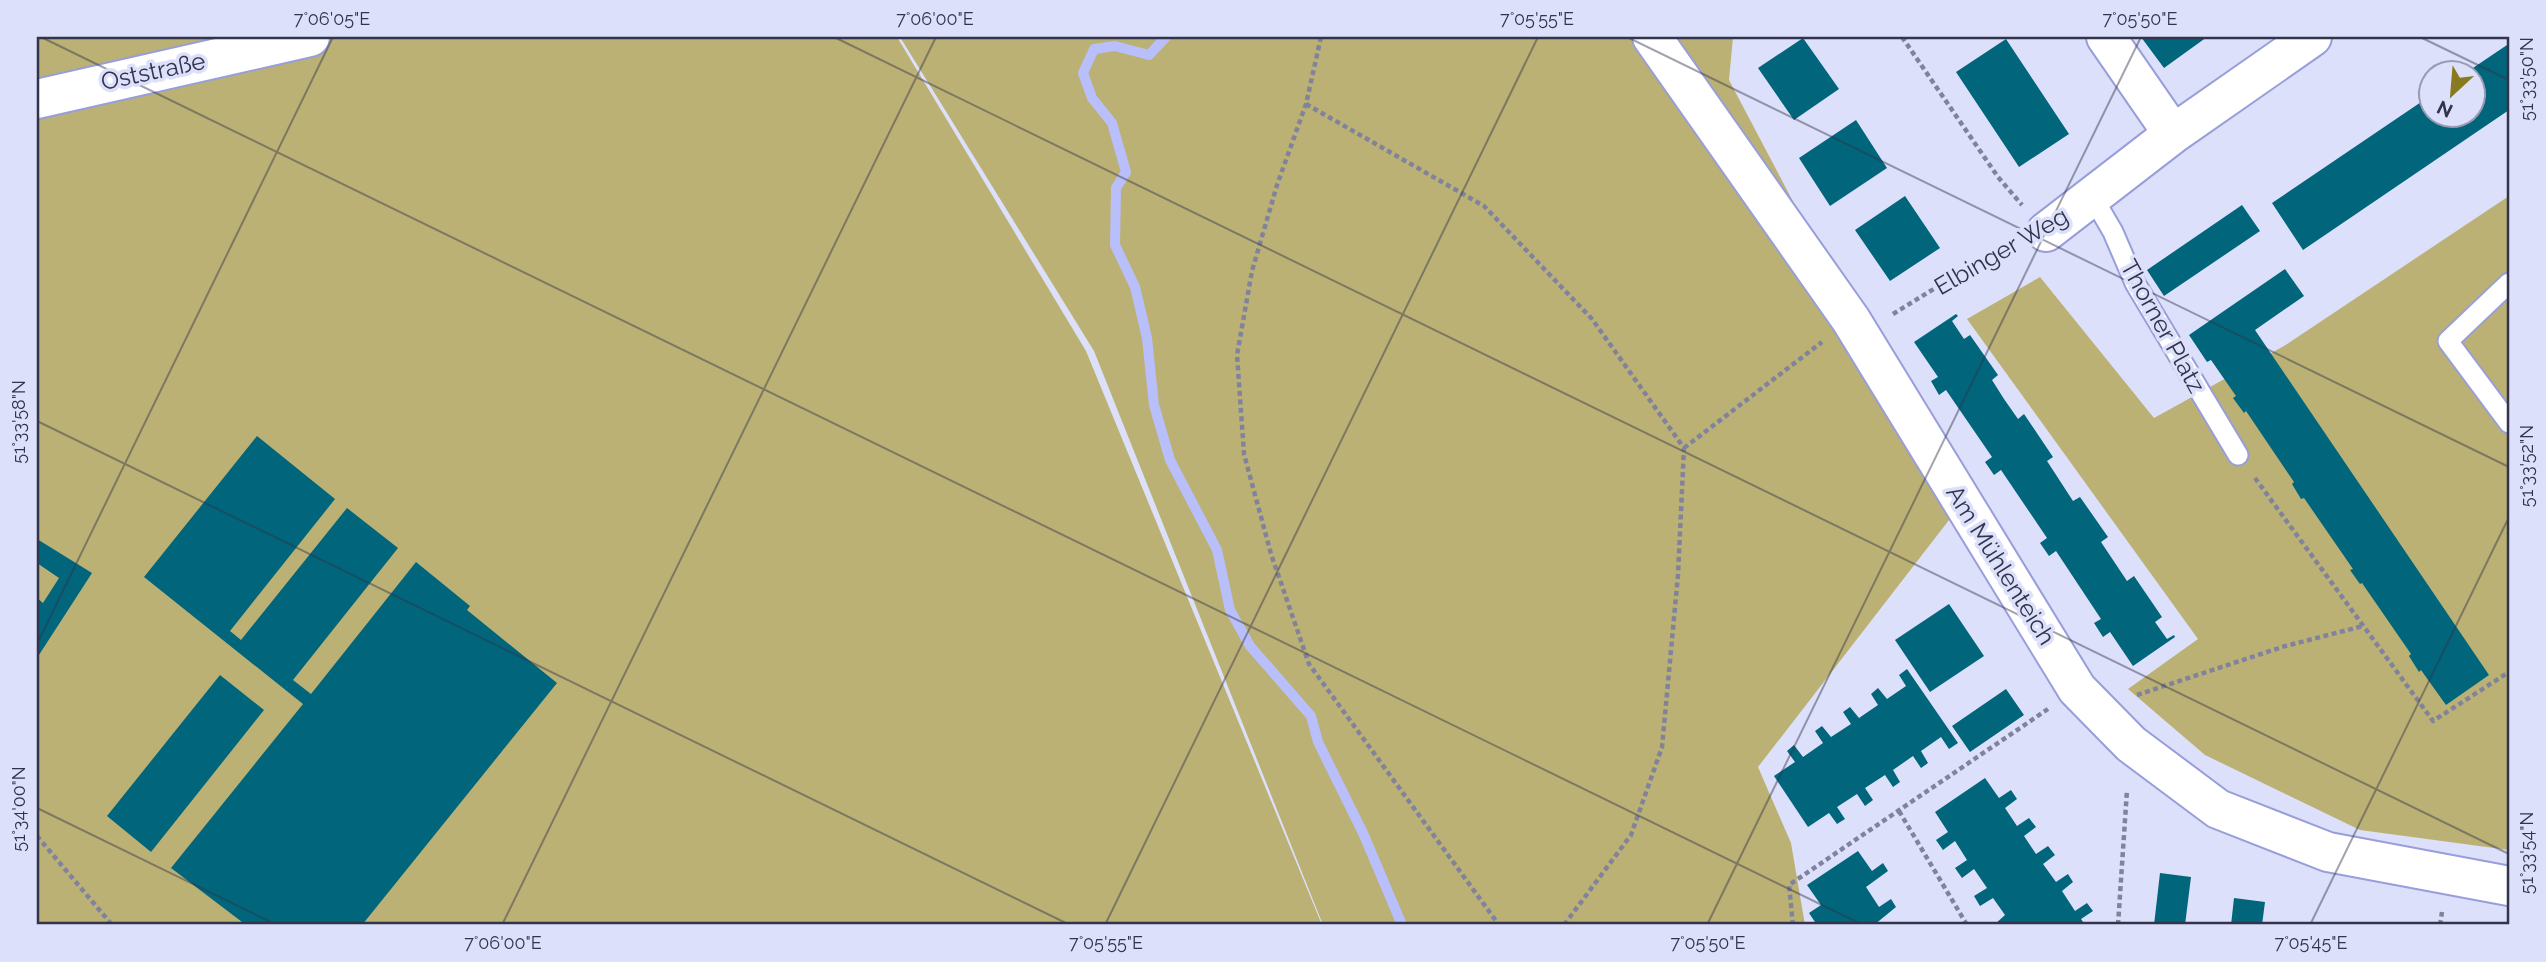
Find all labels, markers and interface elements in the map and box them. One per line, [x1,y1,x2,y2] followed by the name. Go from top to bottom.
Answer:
[294,8,370,29] text: 7°06'05"E
[896,8,974,29] text: 7°06'00"E
[1500,8,1574,29] text: 7°05'55"E
[2102,8,2178,29] text: 7°05'50"E
[2516,37,2537,121] text: 51°33'50"N
[98,46,208,96] street label: Oststraße
[2416,60,2486,130] north arrow
[2433,96,2456,122] text: N
[1929,201,2073,301] street label: Elbinger Weg
[2115,254,2211,398] street label: Thorner Platz
[8,380,29,464] text: 51°33'58"N
[2516,425,2537,507] text: 51°33'52"N
[1940,480,2062,650] street label: Am Mühlenteich
[8,766,29,852] text: 51°34'00"N
[2516,812,2537,894] text: 51°33'54"N
[464,932,542,953] text: 7°06'00"E
[1069,932,1143,953] text: 7°05'55"E
[1670,932,1746,953] text: 7°05'50"E
[2275,932,2348,953] text: 7°05'45"E

